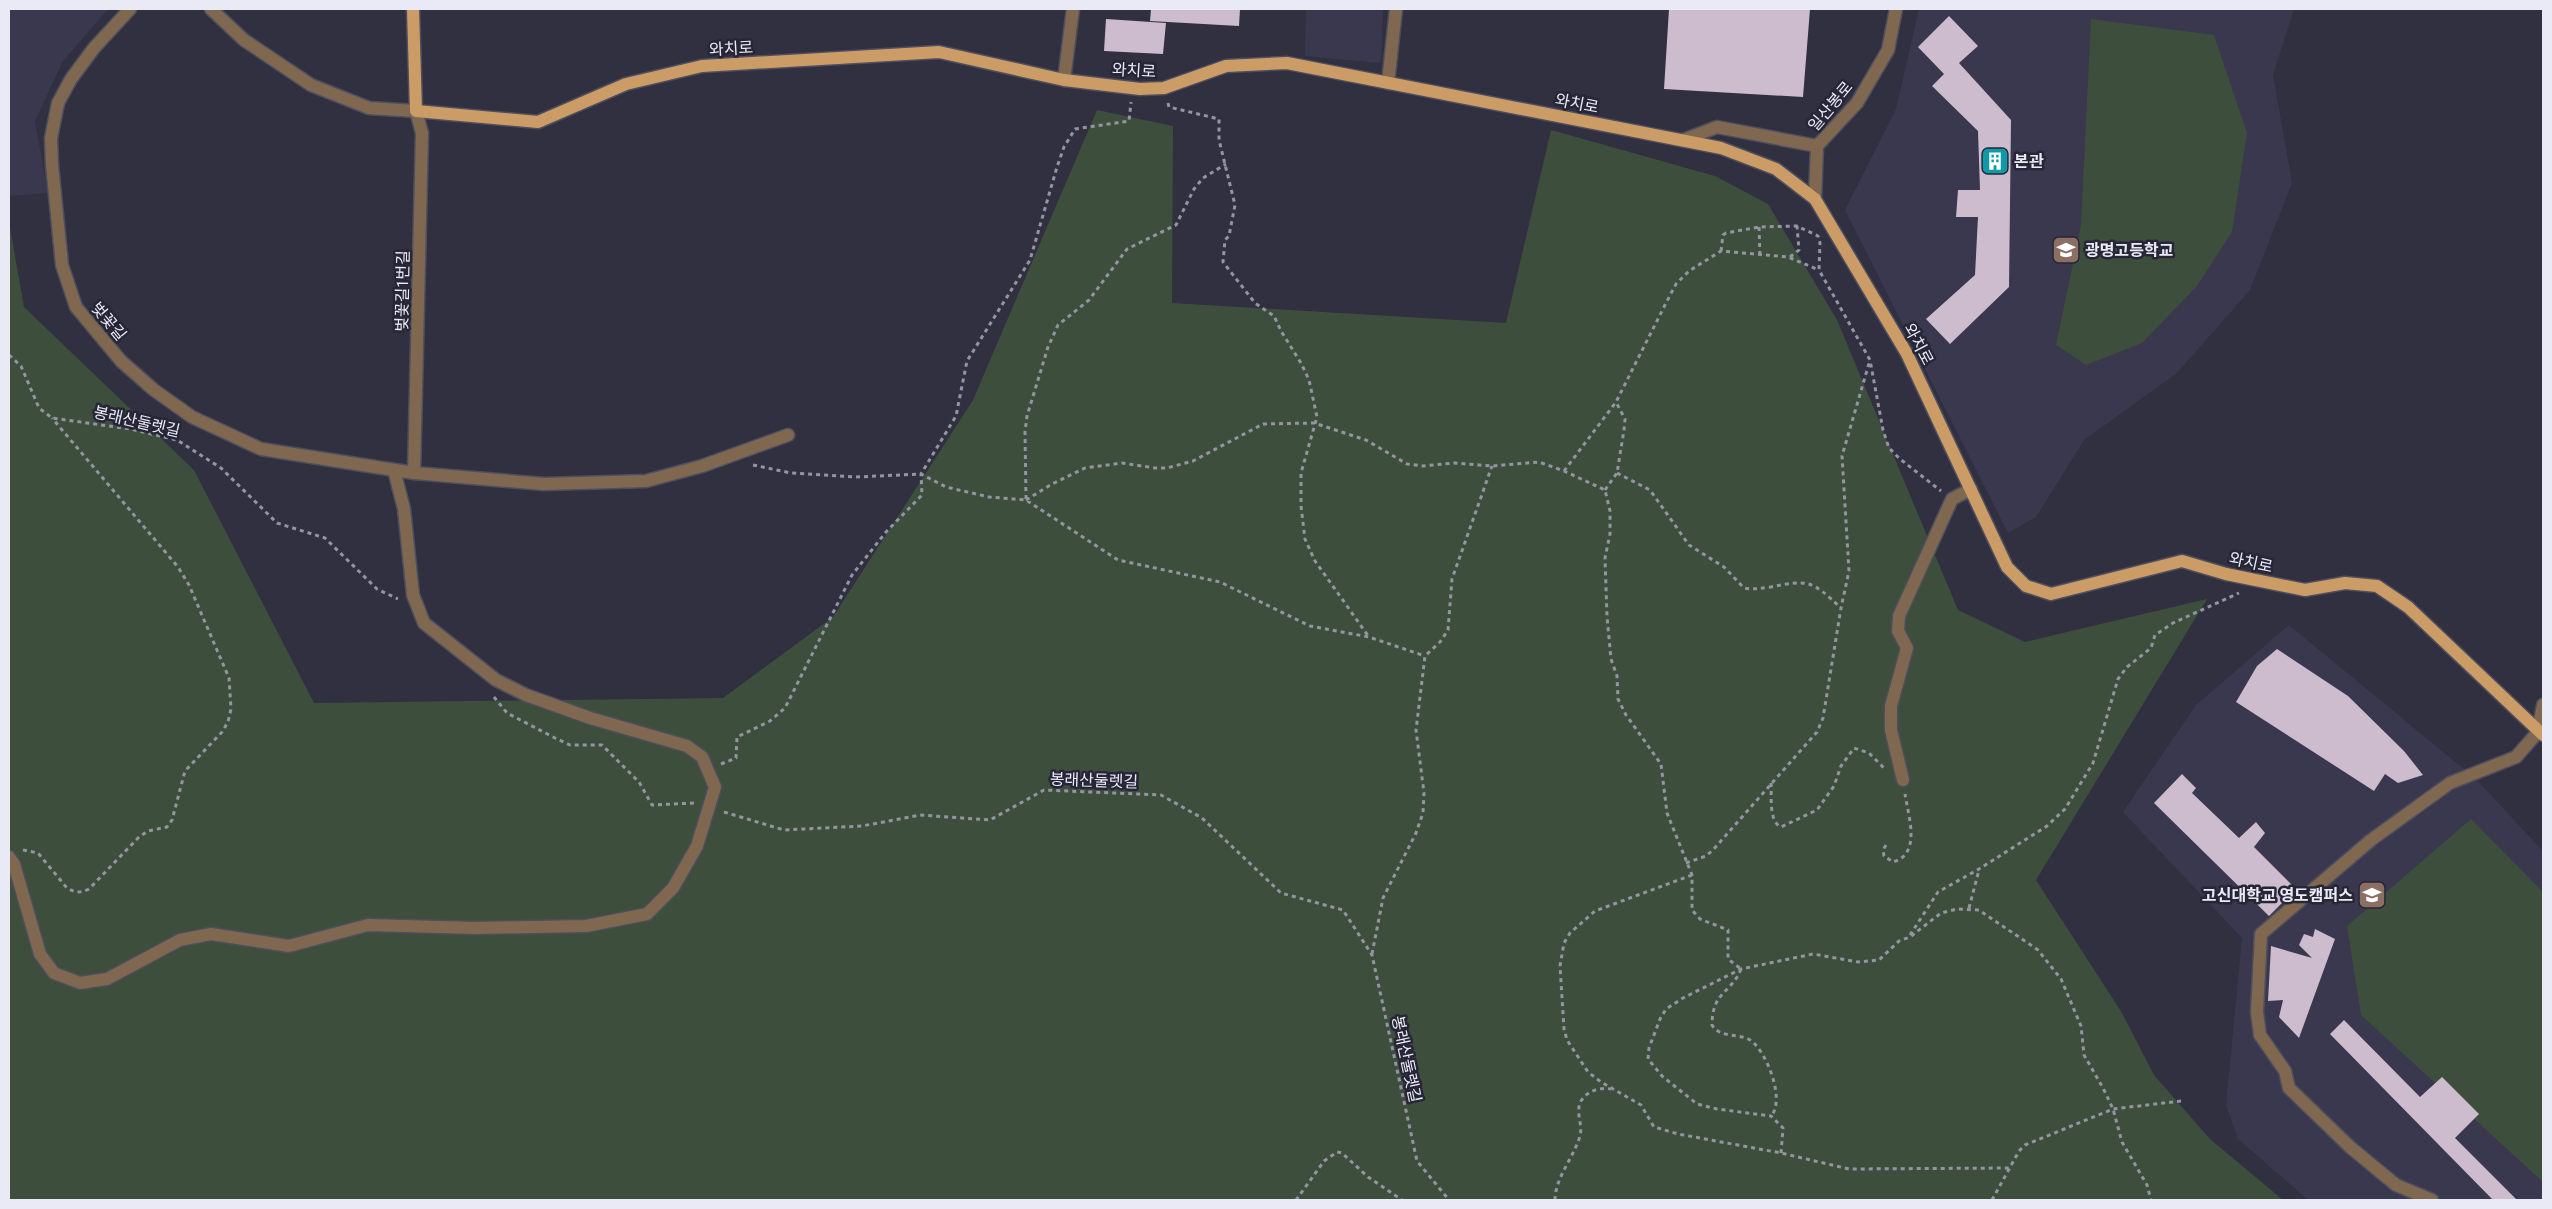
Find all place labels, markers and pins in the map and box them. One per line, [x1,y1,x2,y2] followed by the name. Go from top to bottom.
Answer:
[1980,146,2010,176] building icon: 본관
[2014,152,2044,171] place label: 본관
[2051,235,2081,265] school or university icon: 광명고등학교
[2085,241,2174,260] place label: 광명고등학교
[2357,880,2387,910] school or university icon: 고신대학교 영도캠퍼스
[2202,886,2353,905] place label: 고신대학교 영도캠퍼스

